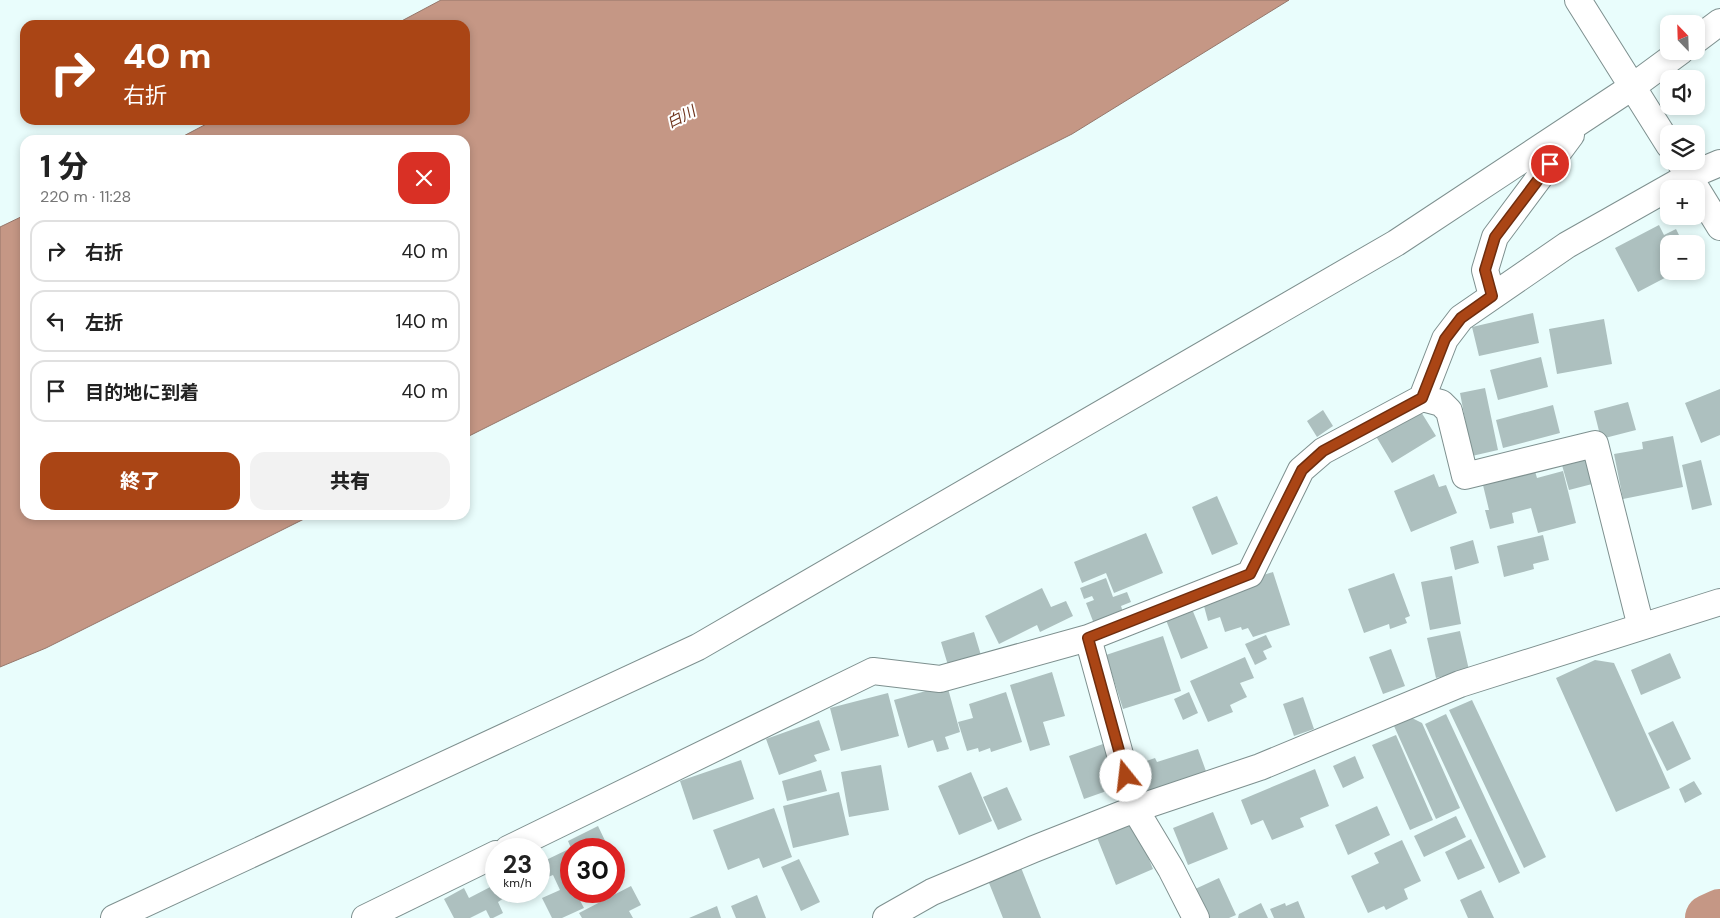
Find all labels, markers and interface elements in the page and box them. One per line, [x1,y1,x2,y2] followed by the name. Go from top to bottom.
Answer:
[1660,15,1705,60] north arrow
[1660,15,1705,280] map controls
[123,33,212,79] text: 40 m
[40,40,105,105] icon: right
[1660,70,1705,115] button: sound
[123,81,167,110] text: 右折
[663,100,701,133] water label: 白川
[1660,125,1705,170] button: layers
[1529,143,1571,185] pin
[40,147,88,186] text: 1 分
[1536,150,1564,178] icon: arrive
[398,152,450,204] button: close
[1660,180,1705,225] button: +
[40,186,131,207] text: 220 m · 11:28
[1660,235,1705,280] button: −
[42,237,70,265] icon: right
[401,239,448,264] text: 40 m
[85,240,123,265] text: 右折
[42,307,70,335] icon: left
[396,309,448,334] text: 140 m
[85,310,123,335] text: 左折
[42,377,70,405] icon: arrive
[401,379,448,404] text: 40 m
[85,380,199,405] text: 目的地に到着
[40,452,240,510] button: 終了
[250,452,450,510] button: 共有
[1099,749,1151,801] position arrow
[560,838,625,903] speed limit sign: 30
[503,848,532,881] text: 23
[503,875,532,891] text: km/h

